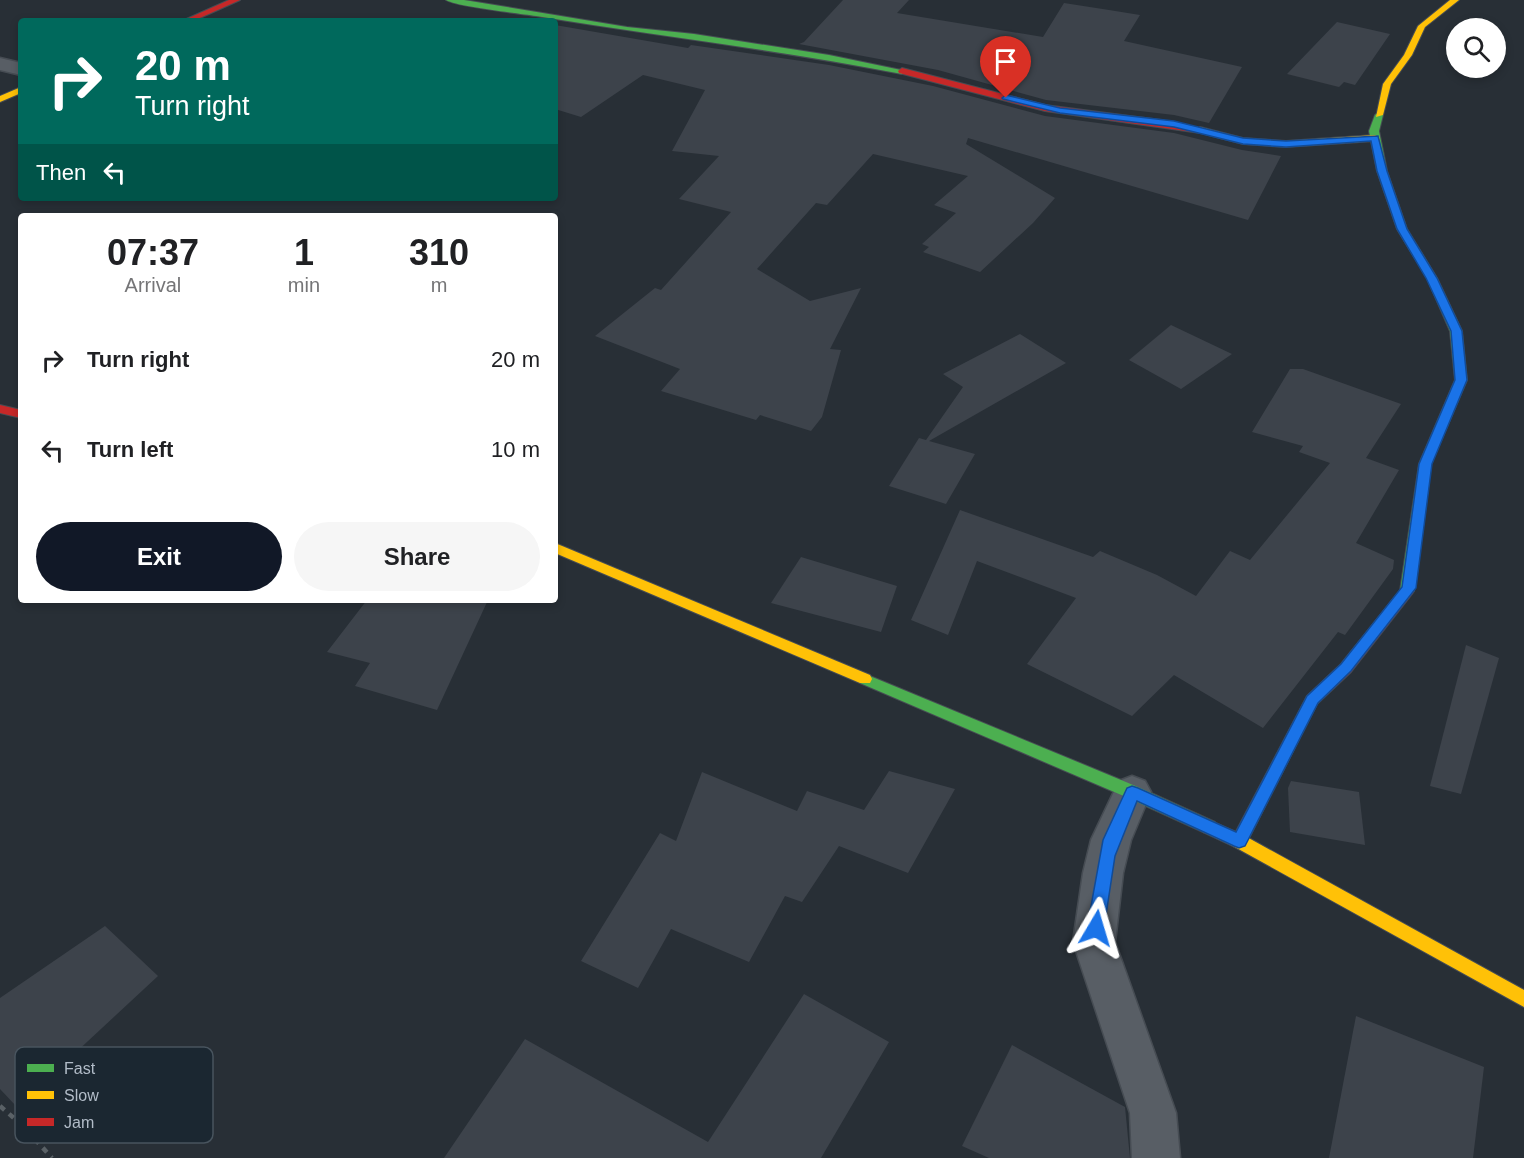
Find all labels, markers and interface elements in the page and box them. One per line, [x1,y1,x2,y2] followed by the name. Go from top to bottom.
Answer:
[1446,18,1506,78] map controls
[1446,18,1506,78] button: search
[980,36,1031,98] pin
[36,42,114,120] icon: right
[135,42,231,89] text: 20 m
[989,45,1022,78] icon: arrive
[135,91,250,121] text: Turn right
[98,156,131,189] icon: left
[36,160,86,185] text: Then
[107,232,199,273] text: 07:37
[294,232,314,273] text: 1
[409,232,469,273] text: 310
[125,274,181,296] text: Arrival
[288,274,320,296] text: min
[431,274,447,296] text: m
[36,344,69,377] icon: right
[87,347,189,372] text: Turn right
[491,347,540,372] text: 20 m
[36,434,69,467] icon: left
[87,437,173,462] text: Turn left
[491,437,540,462] text: 10 m
[36,522,282,591] button: Exit
[294,522,540,591] button: Share
[1064,896,1128,960] position arrow
[15,1047,213,1143] legend
[64,1060,96,1077] text: Fast
[64,1087,99,1104] text: Slow
[64,1114,94,1131] text: Jam

